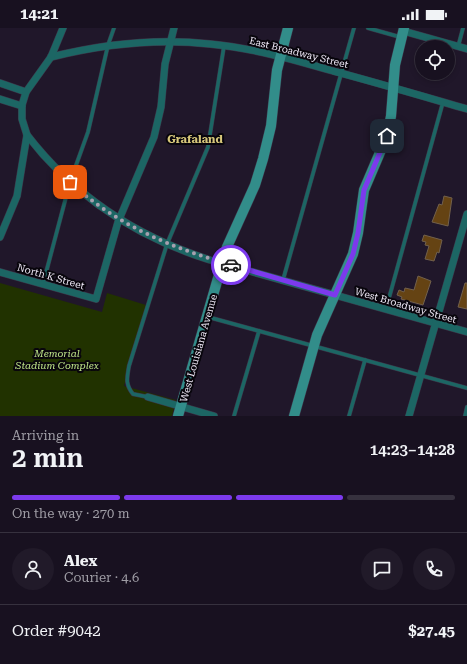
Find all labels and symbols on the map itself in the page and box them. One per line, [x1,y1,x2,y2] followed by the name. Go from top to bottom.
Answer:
[248,35,350,70] street label: East Broadway Street
[370,119,404,153] pin
[167,133,223,146] district label: Grafaland
[53,165,87,199] pin
[211,245,251,285] courier
[16,262,86,291] street label: North K Street
[354,286,458,325] street label: West Broadway Street
[178,292,219,403] street label: West Louisiana Avenue
[14,348,99,371] park label: Memorial Stadium Complex

